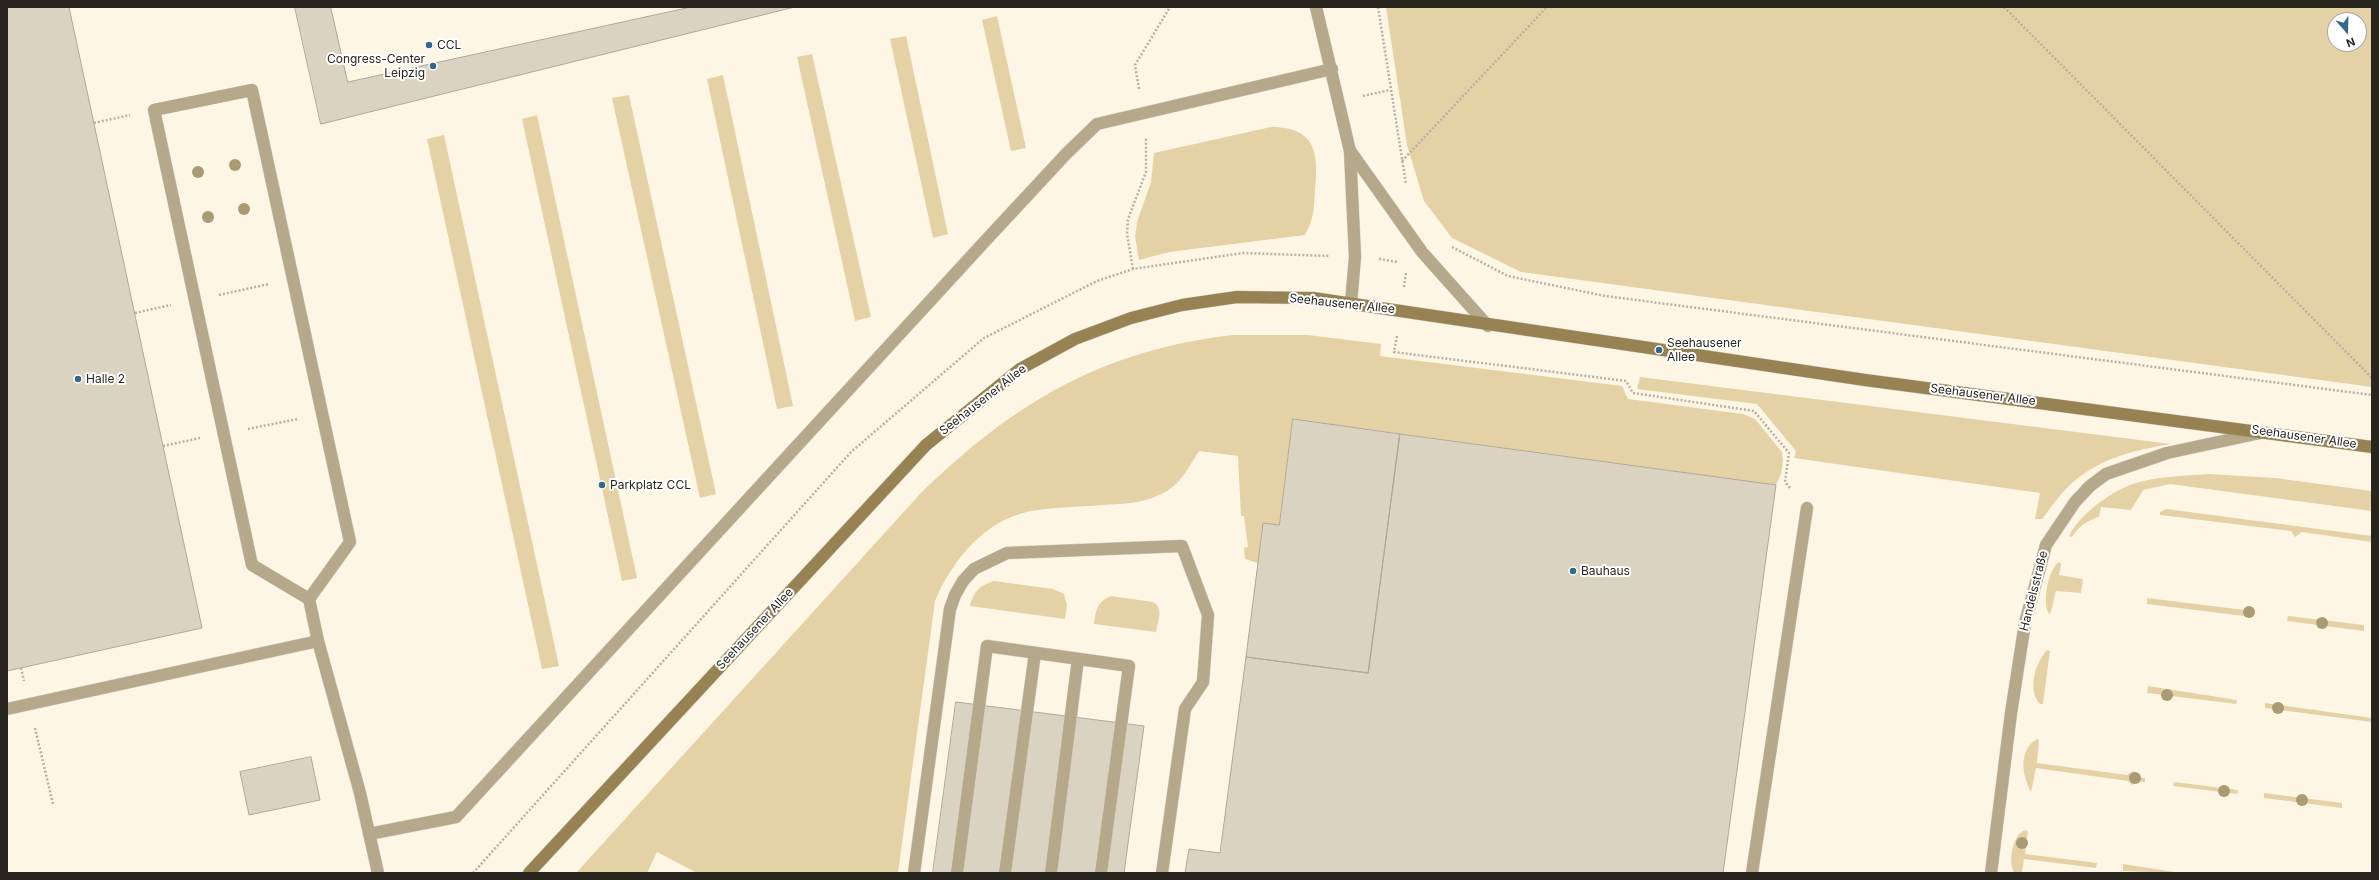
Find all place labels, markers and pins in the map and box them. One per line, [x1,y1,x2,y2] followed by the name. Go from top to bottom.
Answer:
[437,38,461,52] place label: CCL
[424,40,434,50] marker: CCL
[327,52,425,80] place label: Congress-Center Leipzig
[428,61,438,71] marker: Congress-Center Leipzig
[1667,336,1742,364] place label: Seehausener Allee
[1654,345,1664,355] marker: Seehausener Allee
[86,372,125,386] place label: Halle 2
[73,374,83,384] marker: Halle 2
[610,478,691,492] place label: Parkplatz CCL
[597,480,607,490] marker: Parkplatz CCL
[1581,564,1630,578] place label: Bauhaus
[1568,566,1578,576] marker: Bauhaus

